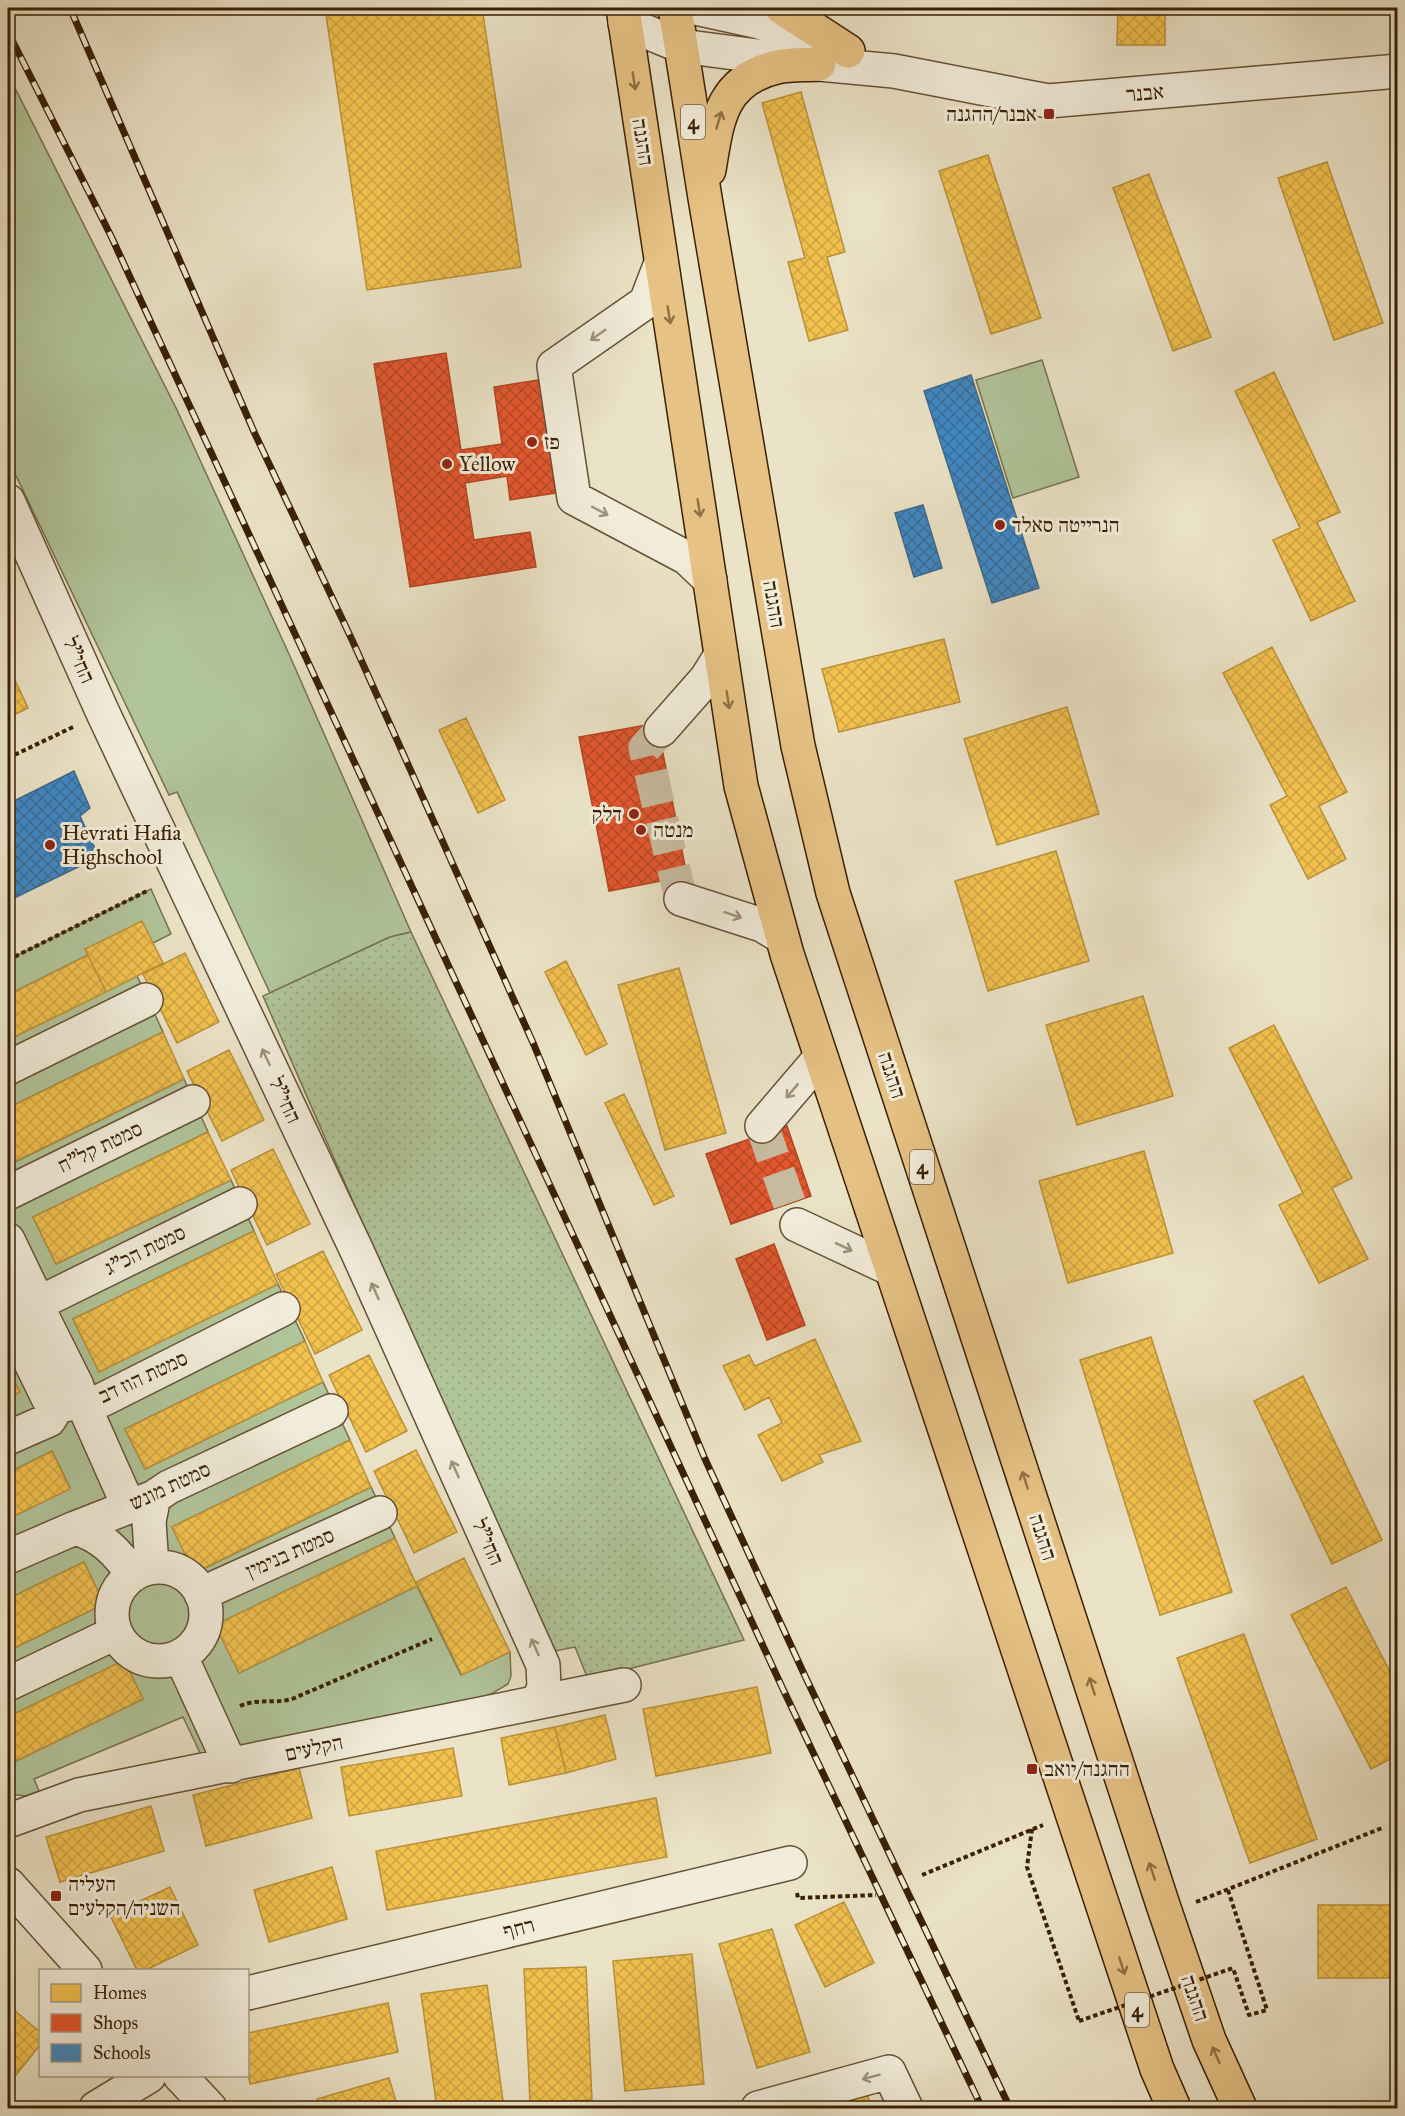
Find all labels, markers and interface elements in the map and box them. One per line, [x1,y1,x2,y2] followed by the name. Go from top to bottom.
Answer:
[628,70,639,90] one-way arrow
[1125,78,1165,108] street label: אבנר
[946,101,1037,127] place label: אבנר/ההגנה
[681,105,705,139] road number: 4
[1042,107,1056,121] marker: אבנר/ההגנה
[714,111,725,130] one-way arrow
[626,116,660,168] street label: ההגנה
[664,305,675,324] one-way arrow
[590,329,607,341] one-way arrow
[544,429,560,455] place label: פז
[525,435,539,449] marker: פז
[459,451,516,477] place label: Yellow
[440,457,454,471] marker: Yellow
[693,497,704,517] one-way arrow
[591,505,608,517] one-way arrow
[1012,512,1120,538] place label: הנרייטה סאלד
[993,518,1007,532] marker: הנרייטה סאלד
[757,578,791,630] street label: ההגנה
[57,633,101,687] street label: החי"ל
[723,690,734,710] one-way arrow
[592,801,622,827] place label: דלק
[627,807,641,821] marker: דלק
[653,817,694,843] place label: מנטה
[62,820,181,870] place label: Hevrati Hafia Highschool
[634,823,648,837] marker: מנטה
[43,838,57,852] marker: Hevrati Hafia Highschool
[723,911,742,922] one-way arrow
[872,1048,912,1102] street label: ההגנה
[259,1049,271,1067] one-way arrow
[263,1073,307,1127] street label: החי"ל
[785,1083,799,1098] one-way arrow
[53,1115,147,1179] street label: סמטת קל"ח
[910,1150,934,1184] road number: 4
[100,1219,190,1281] street label: סמטת הכ"ג
[834,1242,852,1254] one-way arrow
[368,1283,380,1301] one-way arrow
[94,1345,192,1409] street label: סמטת הוז דב
[125,1456,215,1516] street label: סמטת מונש
[449,1460,460,1478] one-way arrow
[1018,1471,1029,1490] one-way arrow
[1023,1510,1063,1564] street label: ההגנה
[466,1515,510,1569] street label: החי"ל
[242,1522,338,1584] street label: סמטת בנימין
[529,1638,540,1656] one-way arrow
[1085,1677,1096,1696] one-way arrow
[283,1729,345,1767] street label: הקלעים
[1044,1756,1130,1782] place label: ההגנה/יואב
[1025,1762,1039,1776] marker: ההגנה/יואב
[1146,1862,1157,1881] one-way arrow
[68,1871,180,1921] place label: העליה השניה/הקלעים
[49,1889,63,1903] marker: העליה השניה/הקלעים
[500,1912,538,1944] street label: רחף
[1118,1956,1129,1974] one-way arrow
[39,1969,249,2077] legend
[1175,1971,1215,2025] street label: ההגנה
[93,1982,147,2004] text: Homes
[1125,1993,1149,2027] road number: 4
[93,2012,138,2034] text: Shops
[93,2042,151,2064] text: Schools
[1210,2047,1221,2065] one-way arrow
[862,2072,881,2083] one-way arrow

